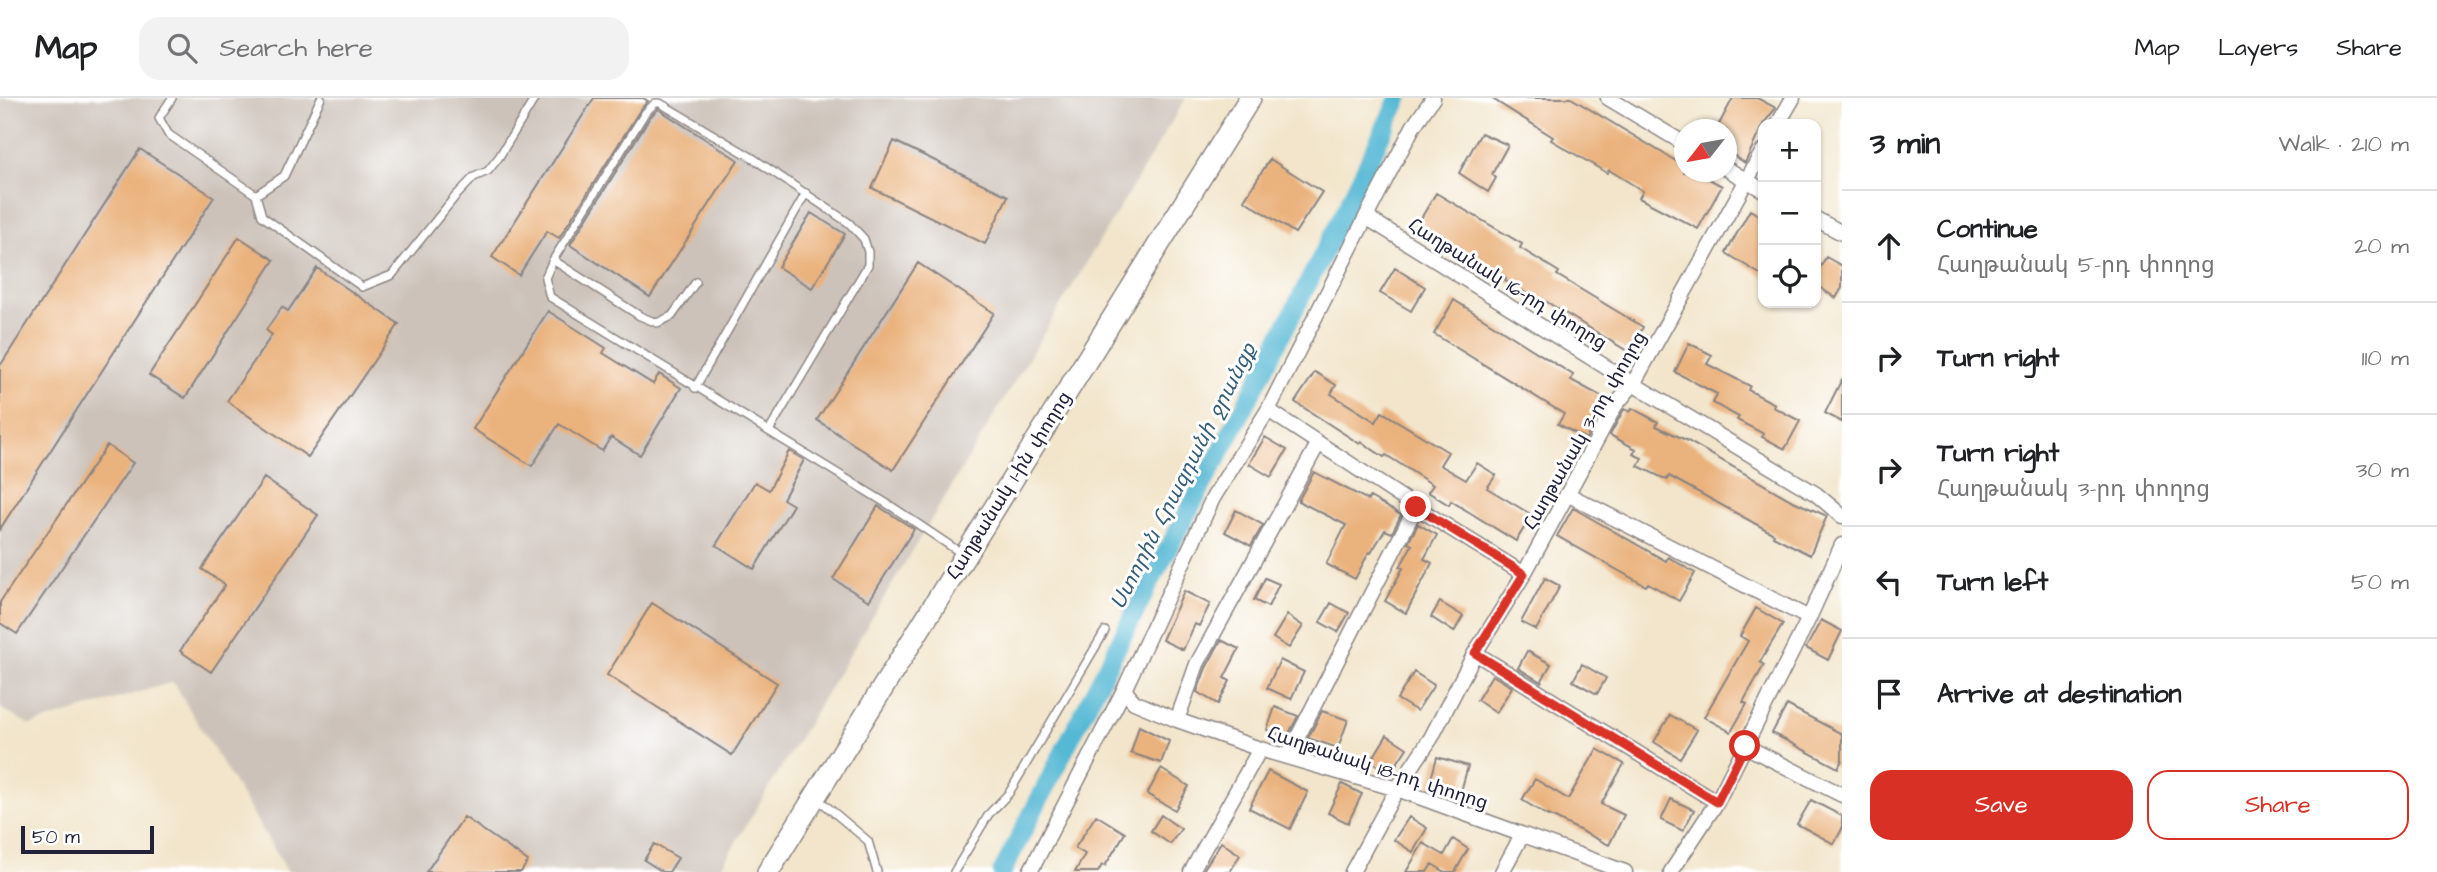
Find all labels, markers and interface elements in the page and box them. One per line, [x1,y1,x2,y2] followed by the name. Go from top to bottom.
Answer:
[139,17,629,80] search box
[35,25,97,71] text: Map
[163,29,201,67] icon: search
[219,30,373,66] text: Search here
[2135,31,2180,65] text: Map
[2218,31,2298,65] text: Layers
[2336,31,2402,65] text: Share
[1674,119,1737,182] north arrow
[1758,119,1821,308] map controls
[1758,119,1821,182] button: +
[1870,123,1940,165] text: 3 min
[2279,128,2409,160] text: Walk · 210 m
[1758,182,1821,245] button: −
[1937,211,2038,247] text: Continue
[1402,212,1612,357] street label: Հաղթանակ 16-րդ փողոց
[1870,227,1908,265] icon: ahead
[2354,230,2409,262] text: 20 m
[1758,245,1821,308] button: locate
[1937,249,2215,281] text: Հաղթանակ 5-րդ փողոց
[1517,326,1653,535] street label: Հաղթանակ 3-րդ փողոց
[1104,337,1264,614] water label: Ստորին Հրազդանի ջրանցք
[1870,339,1908,377] icon: right
[1937,340,2059,376] text: Turn right
[2361,342,2409,374] text: 110 m
[940,386,1078,585] street label: Հաղթանակ 1-ին փողոց
[1937,435,2059,471] text: Turn right
[1870,451,1908,489] icon: right
[2356,454,2409,486] text: 30 m
[1937,473,2210,505] text: Հաղթանակ 3-րդ փողոց
[1400,491,1431,522] route end
[1870,563,1908,601] icon: left
[1937,564,2048,600] text: Turn left
[2351,566,2409,598] text: 50 m
[1870,675,1908,713] icon: arrive
[1937,676,2182,712] text: Arrive at destination
[1264,720,1491,817] street label: Հաղթանակ 18-րդ փողոց
[1729,730,1760,761] route start
[1870,770,2133,840] button: Save
[2147,770,2409,840] button: Share
[21,823,154,855] scale bar
[32,824,80,851] text: 50 m

